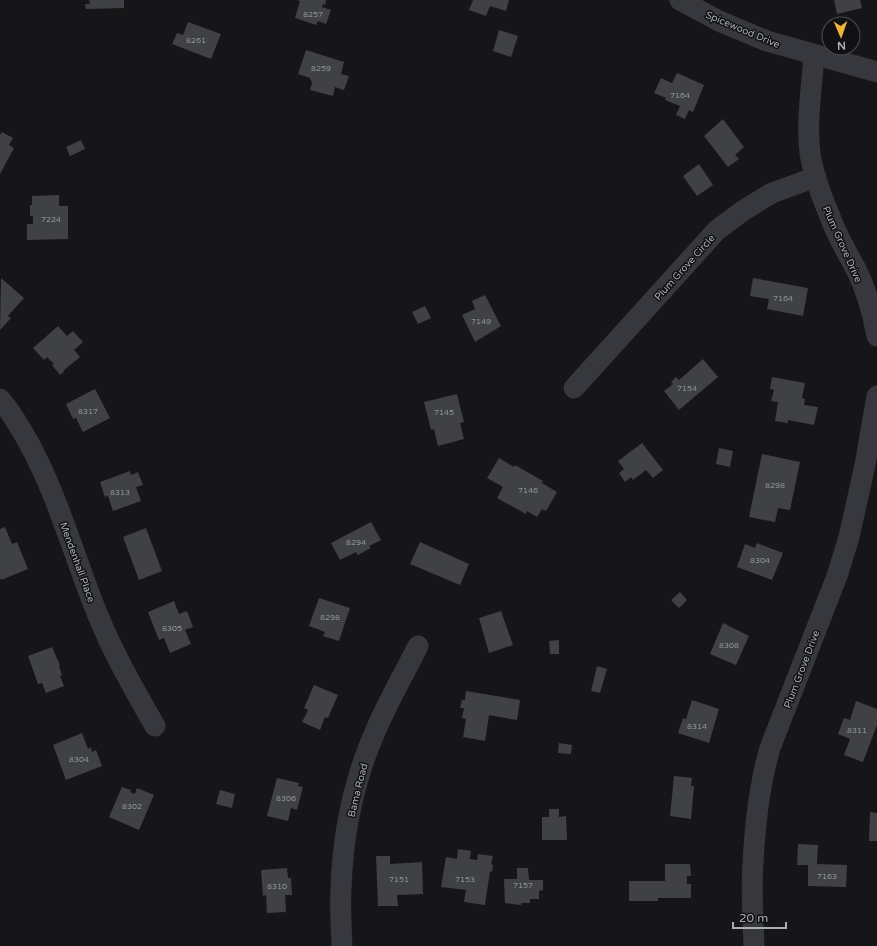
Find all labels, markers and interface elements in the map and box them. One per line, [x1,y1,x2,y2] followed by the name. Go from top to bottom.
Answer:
[704,9,782,51] street label: Spicewood Drive
[303,10,323,19] house number: 8257
[821,16,861,56] north arrow
[186,36,206,45] house number: 8261
[837,39,846,52] text: N
[311,64,331,73] house number: 8259
[670,91,690,100] house number: 7164
[820,204,864,285] street label: Plum Grove Drive
[41,215,61,224] house number: 7224
[652,232,718,303] street label: Plum Grove Circle
[773,294,793,303] house number: 7164
[471,317,491,326] house number: 7149
[677,384,697,393] house number: 7154
[78,407,98,416] house number: 8317
[434,408,454,417] house number: 7145
[765,481,785,490] house number: 8298
[518,486,538,495] house number: 7146
[110,488,130,497] house number: 8313
[57,521,97,604] street label: Mendenhall Place
[346,538,366,547] house number: 8294
[750,556,770,565] house number: 8304
[320,613,340,622] house number: 8298
[162,624,182,633] house number: 8305
[782,628,822,710] street label: Plum Grove Drive
[719,641,739,650] house number: 8308
[687,722,707,731] house number: 8314
[847,726,867,735] house number: 8311
[69,755,89,764] house number: 8304
[345,762,370,818] street label: Bama Road
[276,794,296,803] house number: 8306
[122,802,142,811] house number: 8302
[817,872,837,881] house number: 7163
[389,875,409,884] house number: 7151
[455,875,475,884] house number: 7153
[513,881,533,890] house number: 7157
[267,882,287,891] house number: 8310
[733,904,786,930] scale bar
[739,911,768,925] text: 20 m

